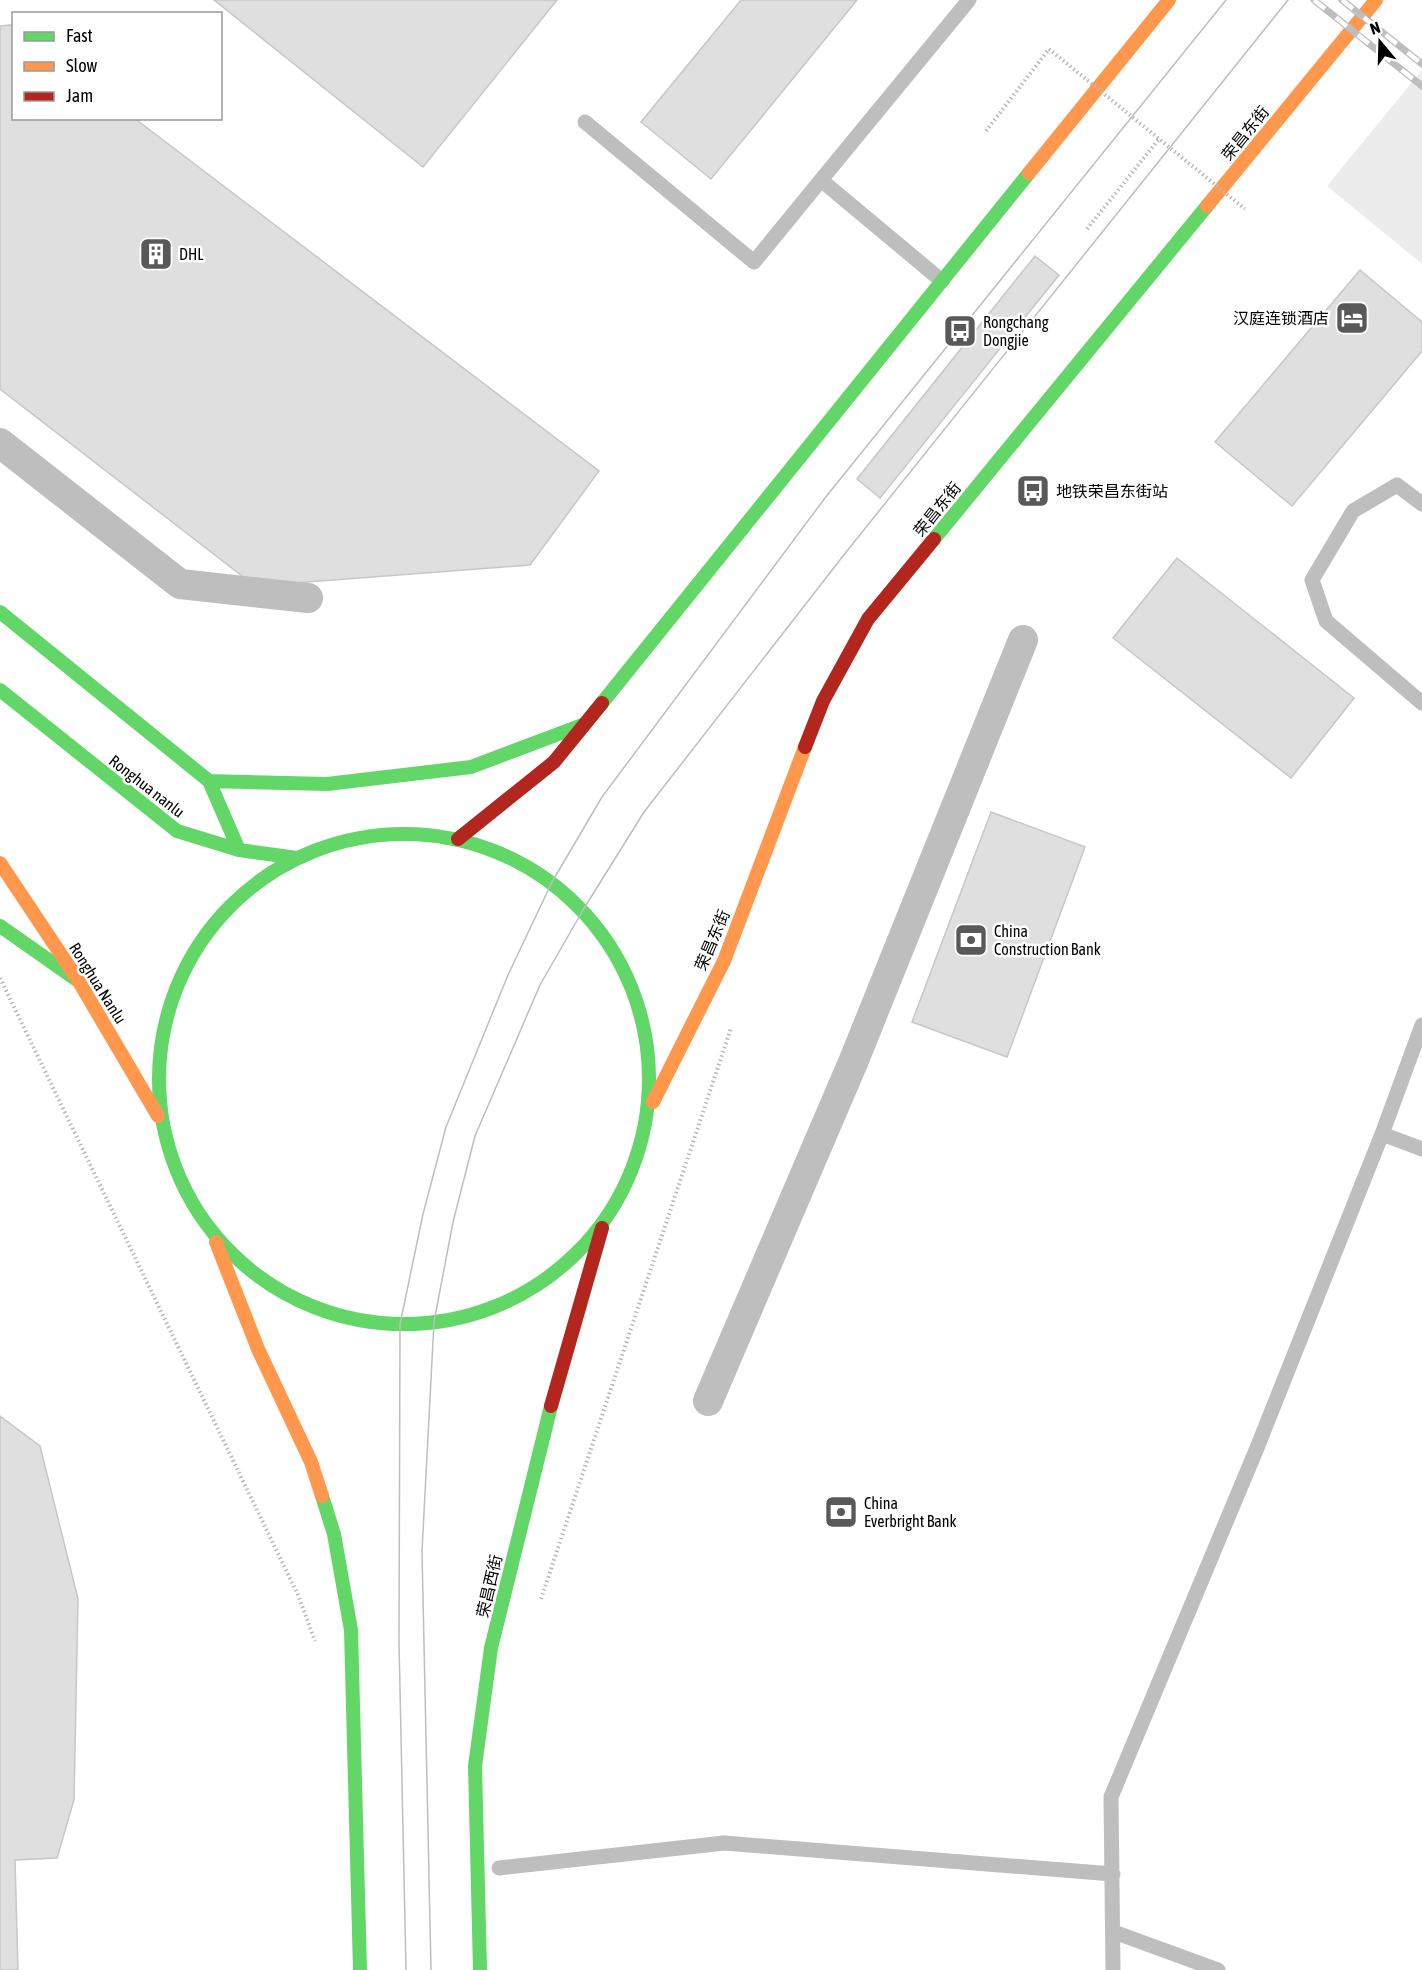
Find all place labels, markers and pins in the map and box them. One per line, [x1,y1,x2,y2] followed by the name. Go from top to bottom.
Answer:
[138,236,174,272] building icon: DHL
[179,245,204,263] place label: DHL
[1334,300,1370,336] hotel icon: 汉庭连锁酒店
[1233,309,1329,327] place label: 汉庭连锁酒店
[942,313,978,349] bus stop icon: Rongchang Dongjie
[983,313,1049,350] place label: Rongchang Dongjie
[1015,473,1051,509] bus stop icon: 地铁荣昌东街站
[1056,482,1168,500] place label: 地铁荣昌东街站
[953,922,989,958] bank icon: China Construction Bank
[994,922,1101,958] place label: China Construction Bank
[823,1494,859,1530] bank icon: China Everbright Bank
[864,1494,956,1531] place label: China Everbright Bank

